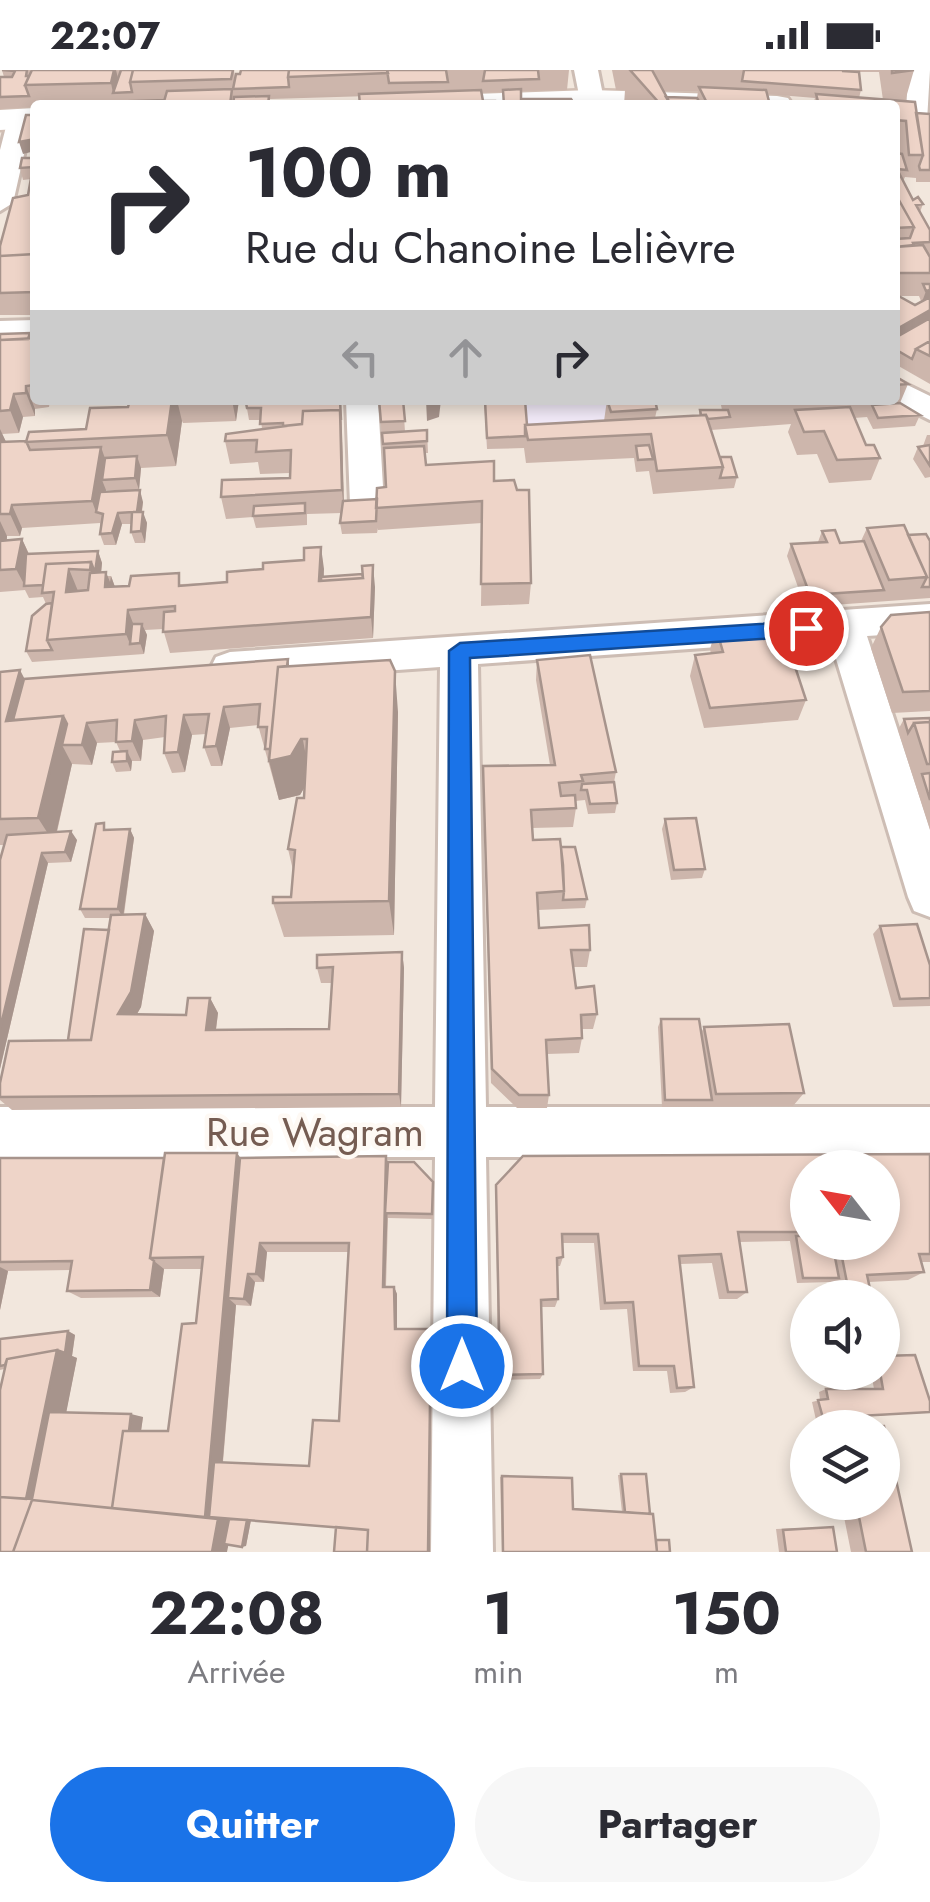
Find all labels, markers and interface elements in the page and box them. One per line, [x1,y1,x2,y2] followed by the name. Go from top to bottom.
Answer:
[50,8,160,63] text: 22:07
[245,122,452,223] text: 100 m
[80,140,210,270] icon: right
[245,215,736,280] text: Rue du Chanoine Lelièvre
[333,330,388,385] icon: left
[438,330,493,385] icon: ahead
[543,330,598,385] icon: right
[764,586,849,671] pin
[779,601,834,656] icon: arrive
[206,1103,424,1161] street label: Rue Wagram
[790,1150,900,1260] north arrow
[790,1150,900,1520] map controls
[790,1280,900,1390] button: sound
[410,1314,514,1418] position arrow
[790,1410,900,1520] button: layers
[149,1570,324,1657] text: 22:08
[483,1570,513,1657] text: 1
[672,1570,781,1657] text: 150
[188,1649,286,1695] text: Arrivée
[473,1649,523,1695] text: min
[714,1649,739,1695] text: m
[50,1767,455,1882] button: Quitter
[475,1767,880,1882] button: Partager

